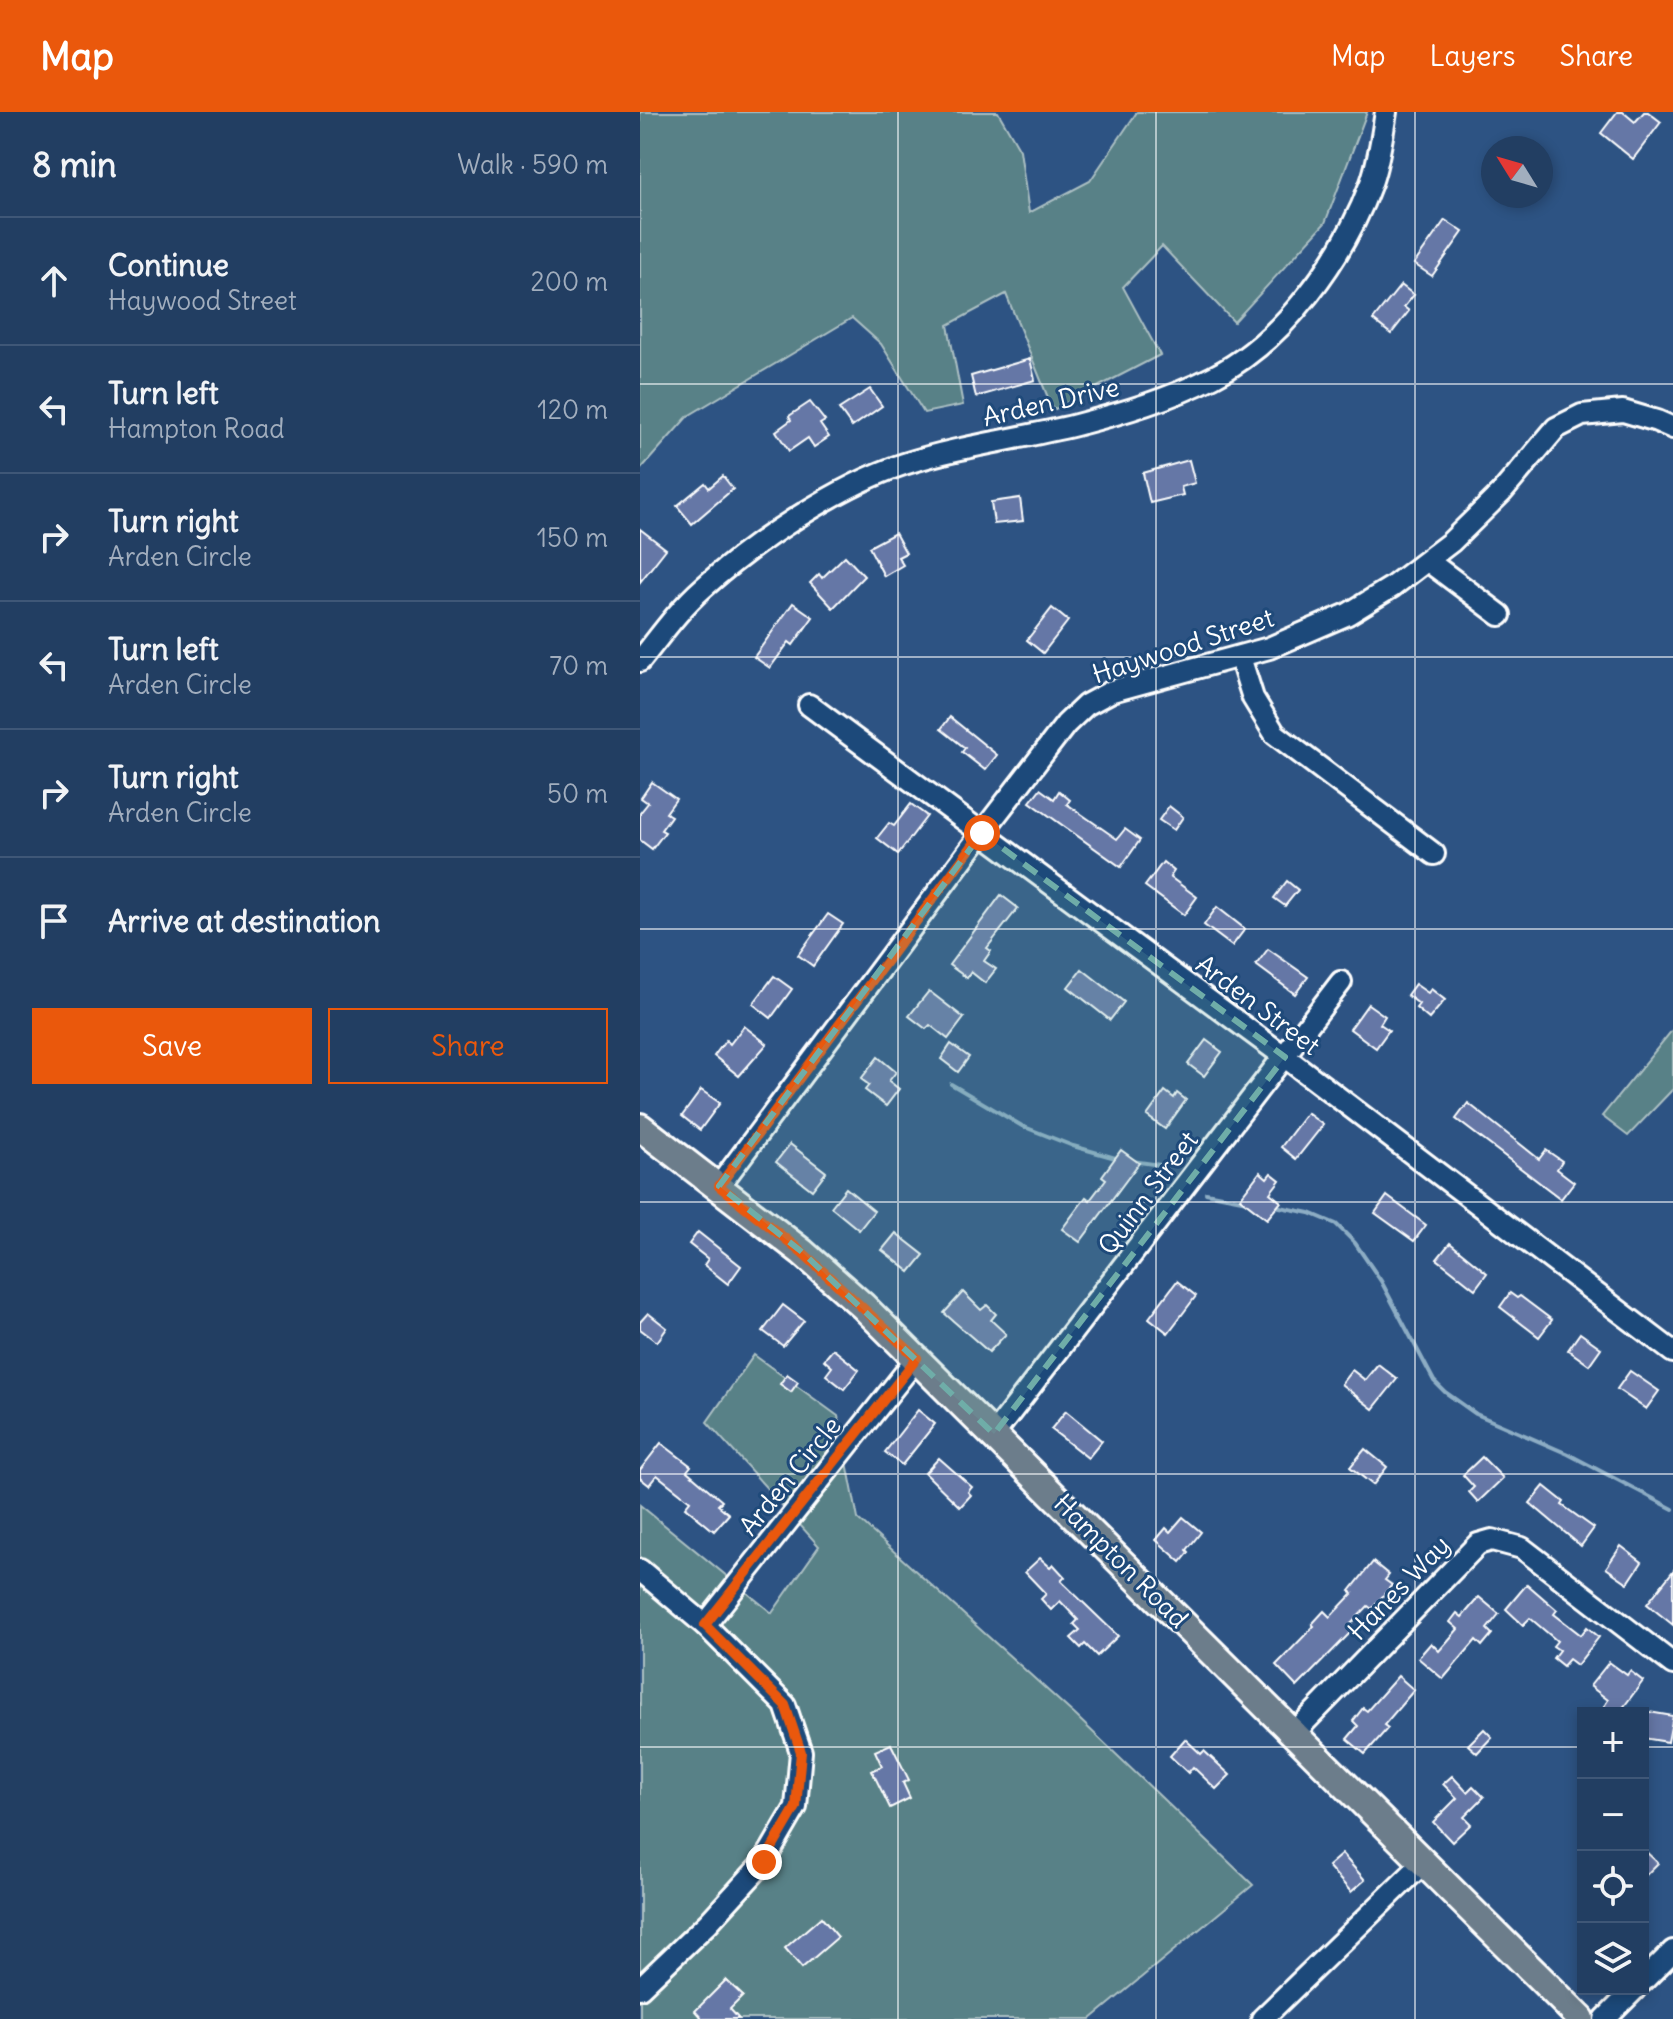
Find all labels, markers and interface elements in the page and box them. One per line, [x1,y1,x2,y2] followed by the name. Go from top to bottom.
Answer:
[40,33,114,80] text: Map
[1331,38,1386,74] text: Map
[1430,38,1516,74] text: Layers
[1560,38,1633,74] text: Share
[1481,136,1553,208] north arrow
[32,143,117,186] text: 8 min
[457,148,608,181] text: Walk · 590 m
[108,246,229,284] text: Continue
[32,259,76,303] icon: ahead
[531,265,608,298] text: 200 m
[108,284,297,317] text: Haywood Street
[979,370,1122,433] street label: Arden Drive
[108,374,219,412] text: Turn left
[32,387,76,431] icon: left
[537,393,608,426] text: 120 m
[108,412,285,445] text: Hampton Road
[108,502,239,540] text: Turn right
[32,515,76,559] icon: right
[537,521,608,554] text: 150 m
[108,540,252,573] text: Arden Circle
[1088,601,1278,690] street label: Haywood Street
[108,630,219,668] text: Turn left
[32,643,76,687] icon: left
[549,649,608,682] text: 70 m
[108,668,252,701] text: Arden Circle
[108,758,239,796] text: Turn right
[32,771,76,815] icon: right
[547,777,608,810] text: 50 m
[108,796,252,829] text: Arden Circle
[964,815,1000,851] route start
[32,899,76,943] icon: arrive
[108,902,380,940] text: Arrive at destination
[1190,947,1327,1062] street label: Arden Street
[32,1008,312,1084] button: Save
[328,1008,608,1084] button: Share
[1090,1124,1205,1261] street label: Quinn Street
[732,1409,848,1542] street label: Arden Circle
[1047,1487,1195,1635] street label: Hampton Road
[1341,1528,1457,1647] street label: Hanes Way
[1577,1707,1649,1995] map controls
[1577,1707,1649,1779] button: +
[1577,1779,1649,1851] button: −
[746,1844,782,1880] route end
[1577,1851,1649,1923] button: locate
[1577,1923,1649,1995] button: layers

